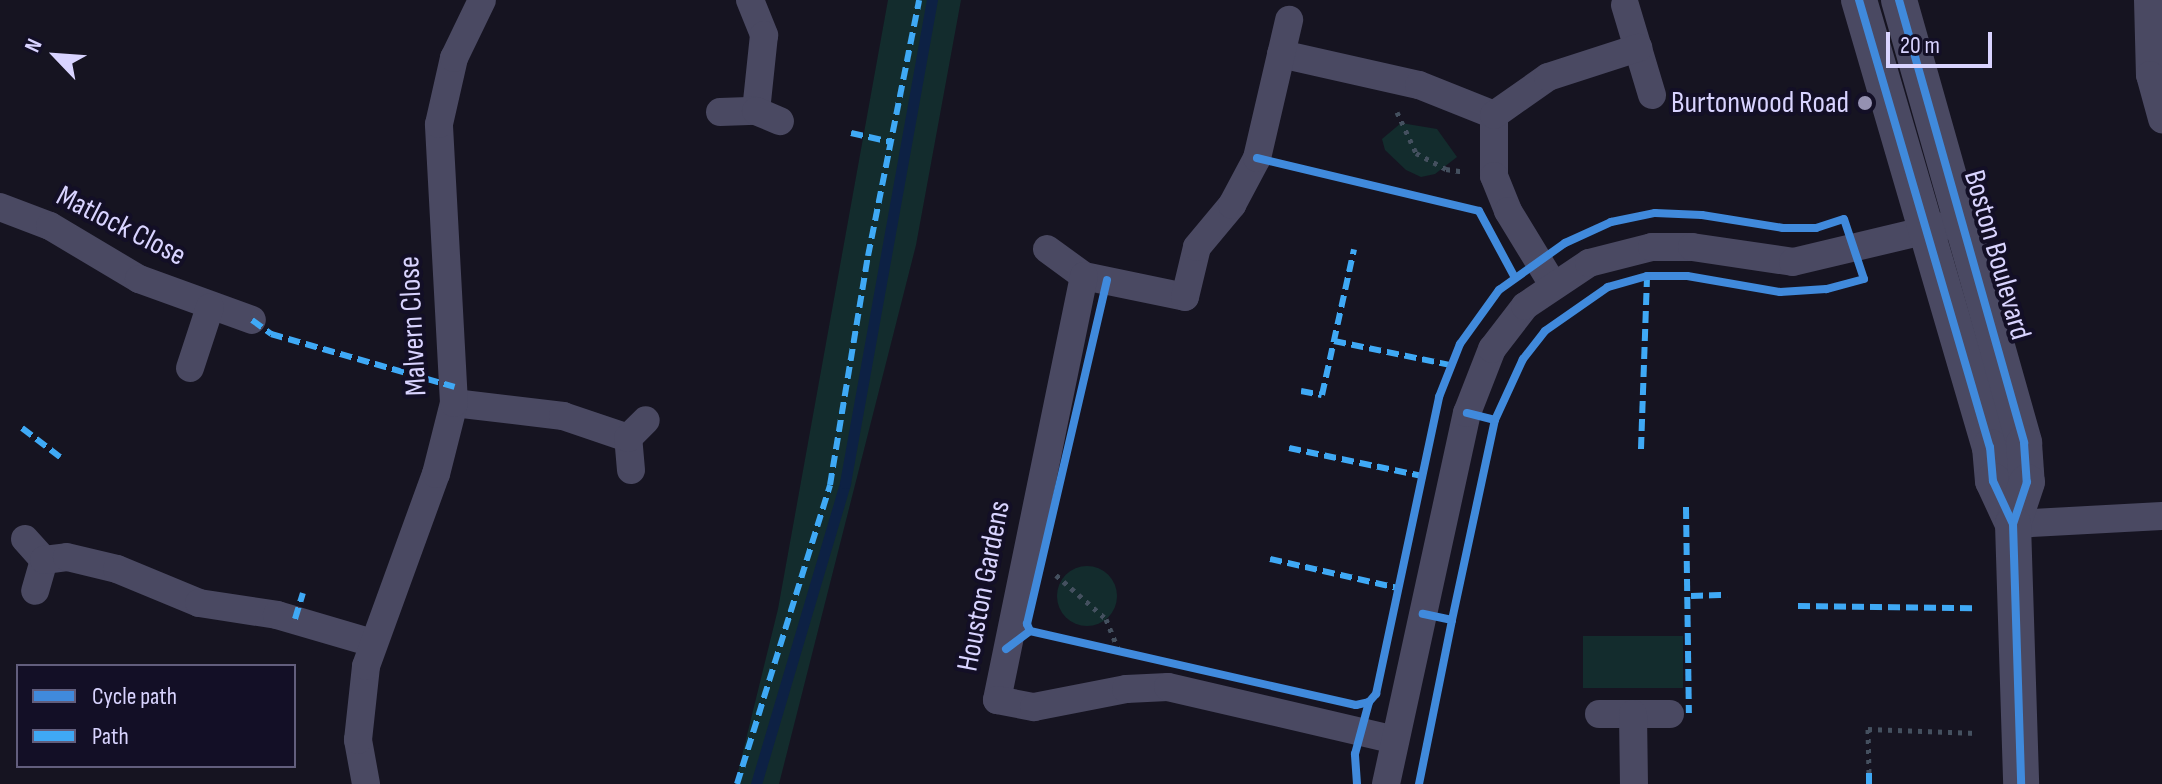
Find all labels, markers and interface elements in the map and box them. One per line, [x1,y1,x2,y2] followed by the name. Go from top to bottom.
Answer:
[16,16,96,96] north arrow
[1890,16,1996,66] scale bar
[1900,31,1940,60] text: 20 m
[19,35,49,57] text: N
[1671,85,1849,121] place label: Burtonwood Road
[1856,94,1874,112] marker: Burtonwood Road
[1956,166,2038,344] street label: Boston Boulevard
[50,178,192,274] street label: Matlock Close
[391,255,435,397] street label: Malvern Close
[950,498,1018,674] street label: Houston Gardens
[16,664,296,768] legend
[92,682,177,711] text: Cycle path
[92,722,129,751] text: Path

